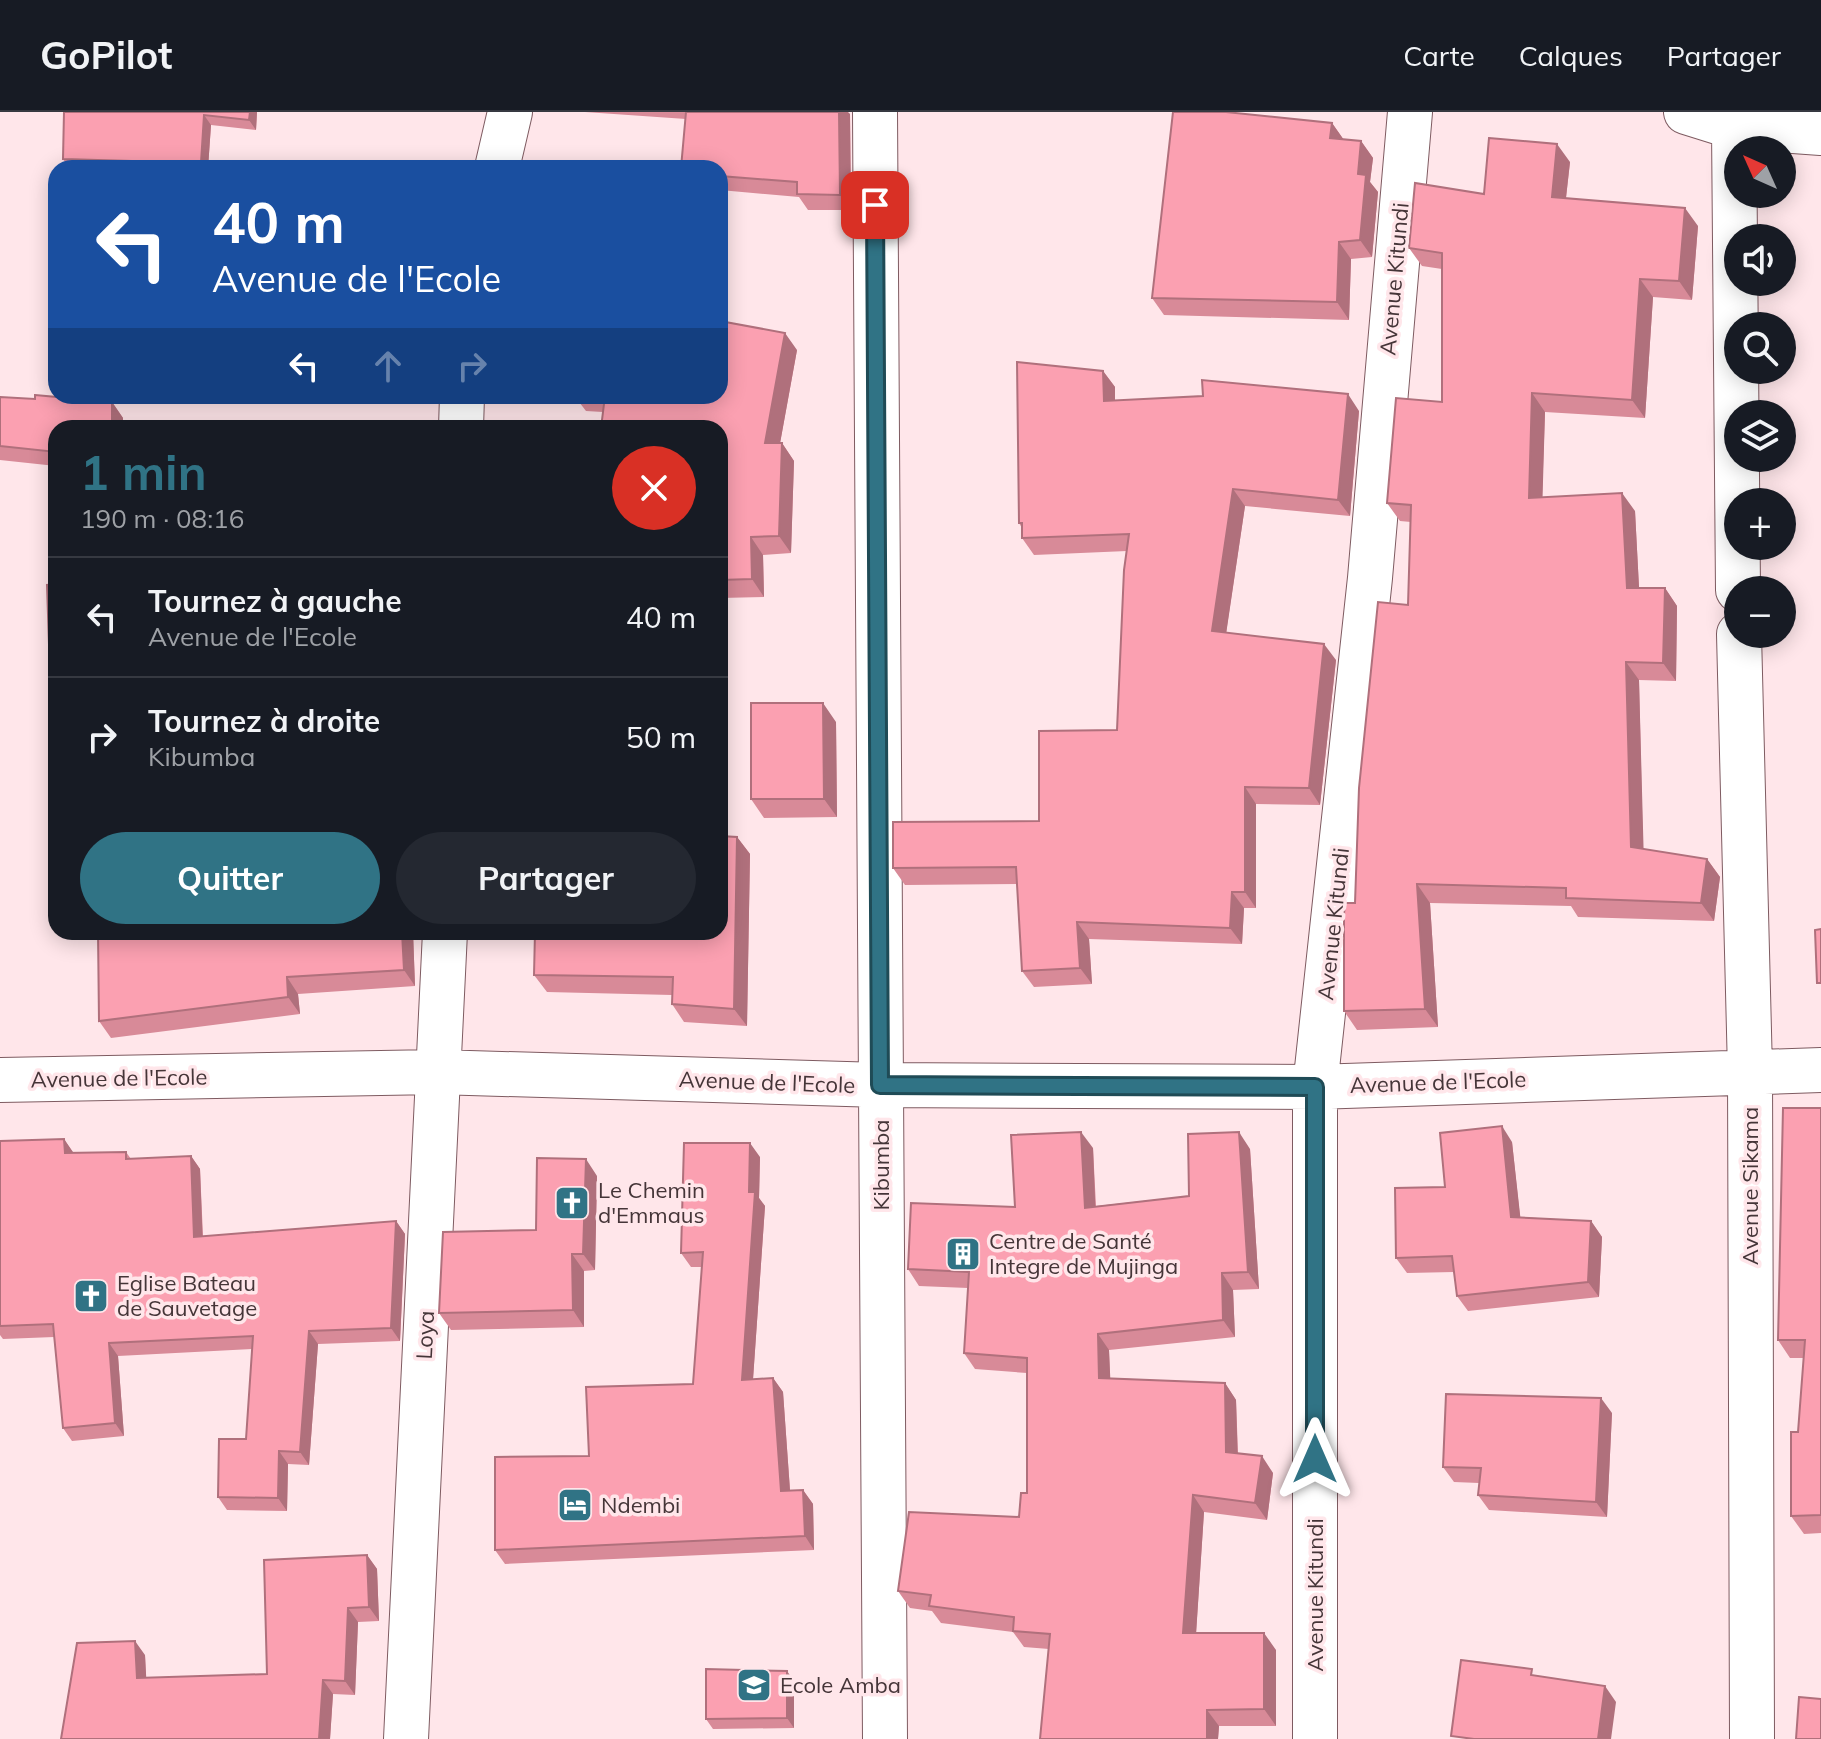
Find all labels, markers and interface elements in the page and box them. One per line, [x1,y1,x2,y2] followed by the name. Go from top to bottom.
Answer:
[40,31,172,79] text: GoPilot
[1403,38,1475,73] text: Carte
[1519,38,1623,73] text: Calques
[1667,38,1781,73] text: Partager
[1724,136,1796,208] north arrow
[1724,136,1796,648] map controls
[841,171,909,239] pin
[853,183,897,227] icon: arrive
[212,187,345,257] text: 40 m
[80,192,184,296] icon: left
[1373,201,1415,357] street label: Avenue Kitundi
[1724,224,1796,296] button: sound
[212,256,501,301] text: Avenue de l'Ecole
[1724,312,1796,384] button: search
[282,344,326,388] icon: left
[366,344,410,388] icon: ahead
[450,344,494,388] icon: right
[1724,400,1796,472] button: layers
[80,442,207,502] text: 1 min
[612,446,696,530] button: close
[1724,488,1796,560] button: +
[80,502,244,535] text: 190 m · 08:16
[1724,576,1796,648] button: −
[148,582,402,620] text: Tournez à gauche
[80,595,124,639] icon: left
[626,598,696,636] text: 40 m
[148,620,357,653] text: Avenue de l'Ecole
[148,702,380,740] text: Tournez à droite
[80,715,124,759] icon: right
[626,718,696,756] text: 50 m
[148,740,255,773] text: Kibumba
[80,832,380,924] button: Quitter
[396,832,696,924] button: Partager
[1311,846,1355,1002] street label: Avenue Kitundi
[30,1062,208,1094] street label: Avenue de l'Ecole
[678,1065,856,1099] street label: Avenue de l'Ecole
[1349,1065,1527,1099] street label: Avenue de l'Ecole
[1736,1107,1764,1265] street label: Avenue Sikama
[867,1120,895,1210] street label: Kibumba
[598,1176,705,1229] place label: Le Chemin d'Emmaus
[553,1184,591,1222] church icon: Le Chemin d'Emmaus
[989,1227,1178,1280] place label: Centre de Santé Integre de Mujinga
[944,1235,982,1273] building icon: Centre de Santé Integre de Mujinga
[117,1269,257,1322] place label: Eglise Bateau de Sauvetage
[72,1277,110,1315] church icon: Eglise Bateau de Sauvetage
[410,1310,440,1360] street label: Loya
[1273,1417,1357,1501] position arrow
[556,1486,594,1524] hotel icon: Ndembi
[601,1491,680,1519] place label: Ndembi
[1301,1518,1329,1672] street label: Avenue Kitundi
[735,1666,773,1704] school or university icon: Ecole Amba
[780,1671,901,1699] place label: Ecole Amba

